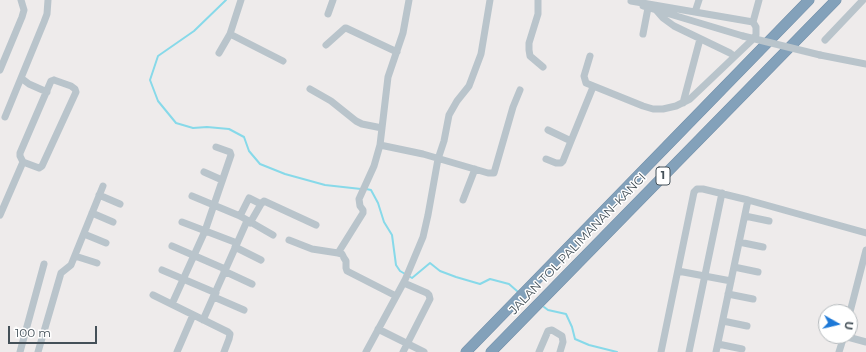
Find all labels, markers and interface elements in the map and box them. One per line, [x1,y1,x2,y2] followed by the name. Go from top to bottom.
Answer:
[656,167,670,185] road number: 1
[507,171,649,317] street label: JALAN TOL PALIMANAN–KANCI
[818,304,858,344] north arrow
[10,318,99,344] scale bar
[841,320,856,331] text: U
[15,325,51,340] text: 100 m

